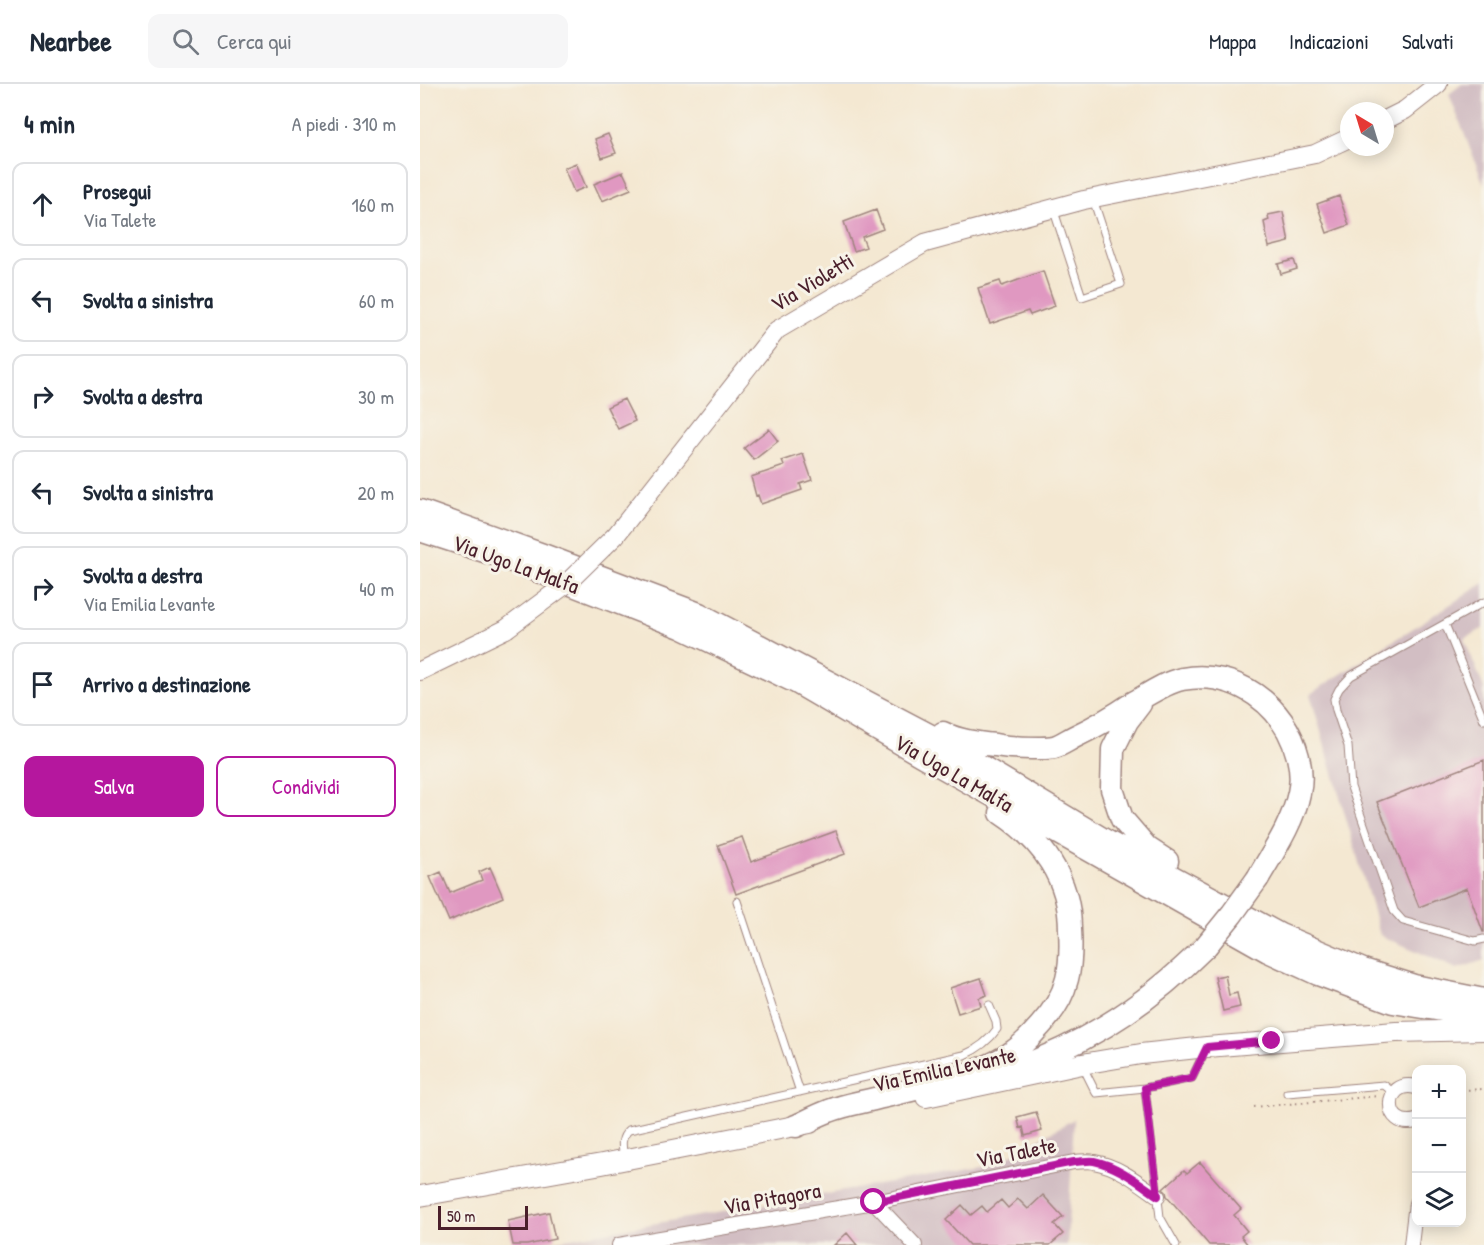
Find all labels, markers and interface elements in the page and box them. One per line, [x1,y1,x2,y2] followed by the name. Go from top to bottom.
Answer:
[148,14,568,68] search box
[30,22,112,60] text: Nearbee
[169,25,202,58] icon: search
[217,26,292,56] text: Cerca qui
[1209,27,1256,56] text: Mappa
[1289,27,1369,56] text: Indicazioni
[1402,27,1454,56] text: Salvati
[1340,102,1394,156] north arrow
[24,106,75,141] text: 4 min
[292,110,396,137] text: A piedi · 310 m
[83,176,152,206] text: Prosegui
[26,188,59,221] icon: ahead
[352,191,394,218] text: 160 m
[83,206,156,233] text: Via Talete
[765,245,859,319] street label: Via Violetti
[26,284,59,317] icon: left
[83,285,213,315] text: Svolta a sinistra
[359,287,394,314] text: 60 m
[26,380,59,413] icon: right
[83,381,202,411] text: Svolta a destra
[358,383,394,410] text: 30 m
[26,476,59,509] icon: left
[83,477,213,507] text: Svolta a sinistra
[357,479,394,506] text: 20 m
[448,527,584,601] street label: Via Ugo La Malfa
[83,560,202,590] text: Svolta a destra
[26,572,59,605] icon: right
[359,575,394,602] text: 40 m
[83,590,215,617] text: Via Emilia Levante
[26,668,59,701] icon: arrive
[83,669,251,699] text: Arrivo a destinazione
[889,727,1019,819] street label: Via Ugo La Malfa
[24,756,204,817] button: Salva
[216,756,396,817] button: Condividi
[1258,1027,1284,1053] route end
[870,1039,1019,1099] street label: Via Emilia Levante
[1412,1065,1466,1227] map controls
[1412,1065,1466,1119] button: +
[1412,1119,1466,1173] button: −
[973,1130,1059,1174] street label: Via Talete
[1412,1173,1466,1227] button: layers
[721,1175,823,1221] street label: Via Pitagora
[860,1188,886,1214] route start
[438,1203,528,1230] scale bar
[447,1205,476,1227] text: 50 m

